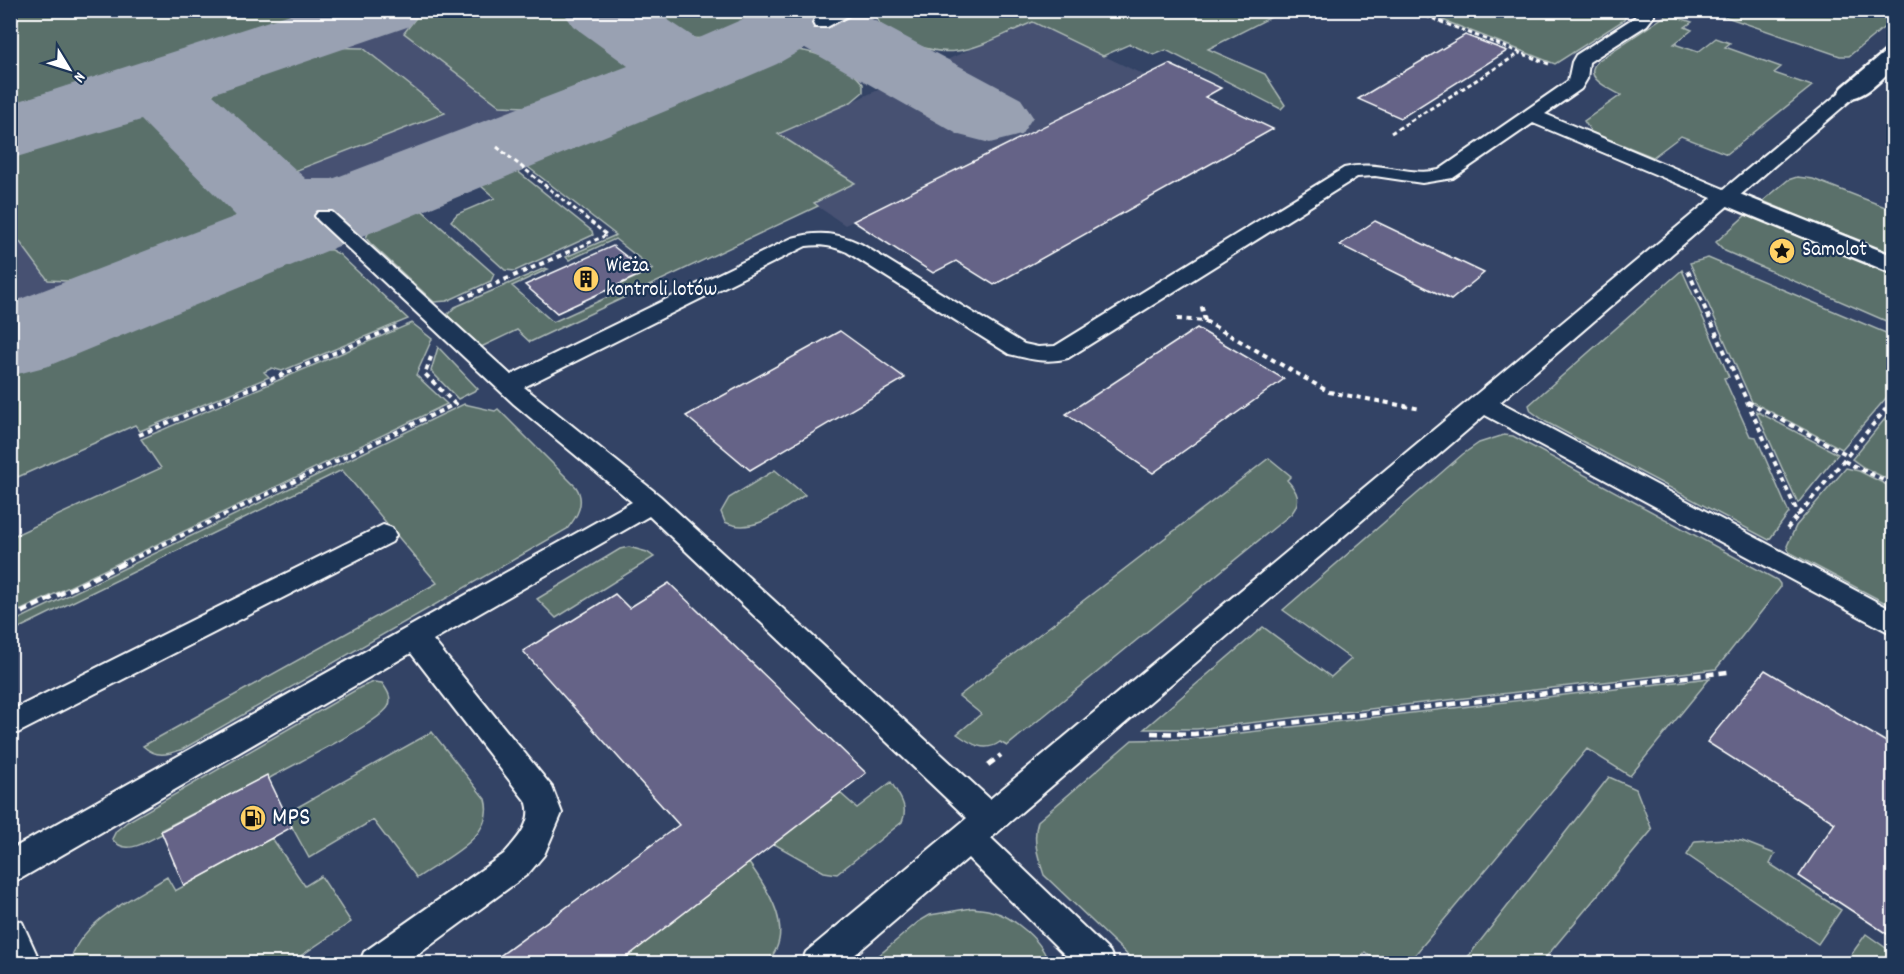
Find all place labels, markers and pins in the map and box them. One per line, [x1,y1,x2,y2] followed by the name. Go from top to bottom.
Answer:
[1767,236,1797,266] place icon: Samolot
[1802,236,1867,266] place label: Samolot
[606,252,717,306] place label: Wieża kontroli lotów
[571,264,601,294] building icon: Wieża kontroli lotów
[272,800,311,837] place label: MPS
[238,803,268,833] fuel station icon: MPS

